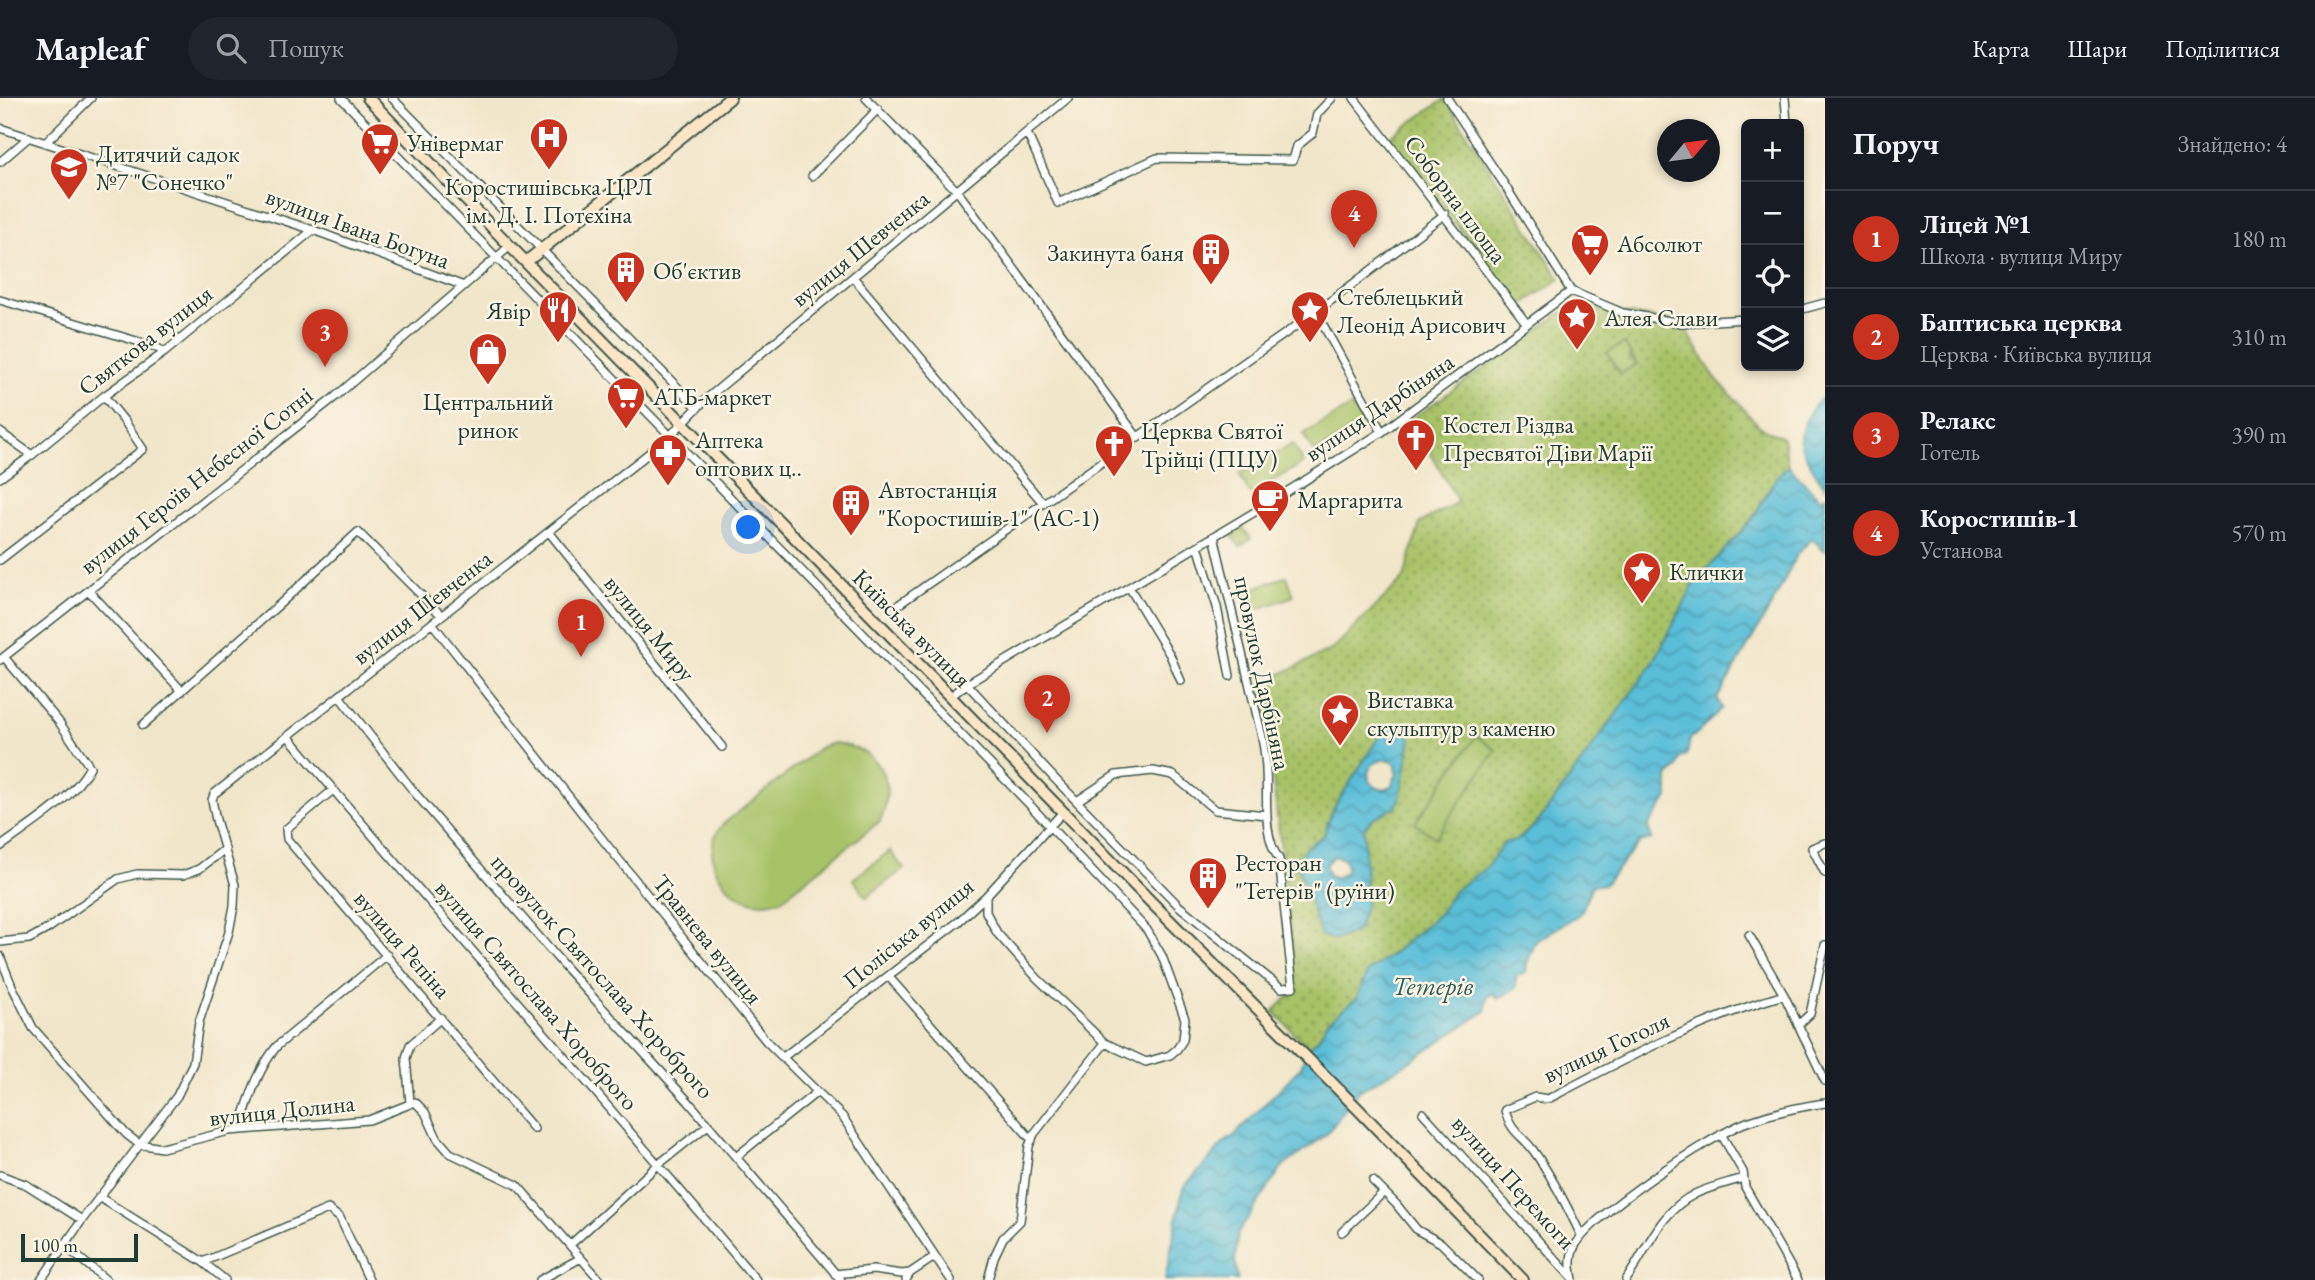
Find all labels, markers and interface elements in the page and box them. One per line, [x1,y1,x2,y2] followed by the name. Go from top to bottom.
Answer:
[188,17,678,80] search box
[35,27,146,70] text: Mapleaf
[212,29,250,67] icon: search
[268,31,344,65] text: Пошук
[1972,33,2030,64] text: Карта
[2068,33,2127,64] text: Шари
[2165,33,2280,64] text: Поділитися
[528,116,570,171] hospital icon: Коростишівська ЦРЛ ім. Д. І. Потєхіна
[1657,119,1720,182] north arrow
[1741,119,1804,371] map controls
[1741,119,1804,182] button: +
[359,121,401,176] supermarket icon: Універмаг
[1853,124,1939,163] text: Поруч
[406,127,504,158] place label: Універмаг
[1398,129,1515,270] street label: Соборна площа
[2178,129,2287,159] text: Знайдено: 4
[96,138,240,197] place label: Дитячий садок №7 "Сонечко"
[48,146,90,201] school or university icon: Дитячий садок №7 "Сонечко"
[445,171,653,230] place label: Коростишівська ЦРЛ ім. Д. І. Потєхіна
[262,180,455,276] street label: вулиця Івана Богуна
[784,182,936,313] street label: вулиця Шевченка
[1741,182,1804,245] button: −
[1331,190,1377,248] pin: 4
[1920,207,2032,241] text: Ліцей №1
[1569,222,1611,277] supermarket icon: Абсолют
[1870,224,1882,254] text: 1
[2231,224,2287,254] text: 180 m
[1616,228,1702,259] place label: Абсолют
[1190,231,1232,286] building icon: Закинута баня
[1047,237,1184,268] place label: Закинута баня
[1920,241,2122,271] text: Школа · вулиця Миру
[1741,245,1804,308] button: locate
[605,249,647,304] building icon: Об'єктив
[653,255,741,286] place label: Об'єктив
[72,278,219,402] street label: Святкова вулиця
[1337,281,1506,340] place label: Стеблецький Леонід Арисович
[537,289,579,344] restaurant icon: Явір
[1289,289,1331,344] place icon: Стеблецький Леонід Арисович
[485,295,531,326] place label: Явір
[1556,296,1598,351] place icon: Алея Слави
[1603,302,1718,333] place label: Алея Слави
[1920,305,2122,339] text: Баптиська церква
[1741,308,1804,371] button: layers
[302,309,348,367] pin: 3
[1870,322,1882,352] text: 2
[2231,322,2287,352] text: 310 m
[467,331,509,386] shop icon: Центральний ринок
[1920,339,2152,369] text: Церква · Київська вулиця
[1298,345,1460,468] street label: вулиця Дарбіняна
[605,375,647,430] supermarket icon: АТБ-маркет
[73,379,319,581] street label: вулиця Героїв Небесної Сотні
[652,381,771,412] place label: АТБ-маркет
[423,386,554,445] place label: Центральний ринок
[1920,403,1996,437] text: Релакс
[1443,409,1654,468] place label: Костел Різдва Пресвятої Діви Марії
[1141,415,1284,474] place label: Церква Святої Трійці (ПЦУ)
[1395,417,1437,472] church icon: Костел Різдва Пресвятої Діви Марії
[1870,420,1882,450] text: 3
[2231,420,2287,450] text: 390 m
[1093,423,1135,478] church icon: Церква Святої Трійці (ПЦУ)
[694,424,802,483] place label: Аптека оптових ц‥
[647,432,689,487] pharmacy icon: Аптека оптових ц‥
[1920,437,1980,467] text: Готель
[877,474,1099,533] place label: Автостанція "Коростишів-1" (АС-1)
[1249,478,1291,533] cafe icon: Маргарита
[830,482,872,537] building icon: Автостанція "Коростишів-1" (АС-1)
[1297,484,1403,515] place label: Маргарита
[1920,501,2079,535] text: Коростишів-1
[731,510,765,544] your location
[1870,518,1882,548] text: 4
[2231,518,2287,548] text: 570 m
[1920,535,2003,565] text: Установа
[346,542,499,671] street label: вулиця Шевченка
[1621,550,1663,605] place icon: Клички
[1669,556,1744,587] place label: Клички
[846,562,978,694] street label: Київська вулиця
[598,568,703,688] street label: вулиця Миру
[1227,573,1299,773] street label: провулок Дарбіняна
[558,599,604,657] pin: 1
[1024,675,1070,733] pin: 2
[1367,684,1556,743] place label: Виставка скульптур з каменю
[1319,692,1361,747] place icon: Виставка скульптур з каменю
[485,847,721,1105] street label: провулок Святослава Хороброго
[1235,847,1395,906] place label: Ресторан "Тетерів" (руїни)
[1187,855,1229,910] building icon: Ресторан "Тетерів" (руїни)
[646,868,770,1011] street label: Травнева вулиця
[836,870,980,995] street label: Поліська вулиця
[428,873,646,1117] street label: вулиця Святослава Хороброго
[348,883,459,1005] street label: вулиця Рєпіна
[1392,969,1474,1003] water label: Тетерів
[1538,1004,1674,1090] street label: вулиця Гоголя
[208,1087,357,1133] street label: вулиця Долина
[1445,1108,1583,1256] street label: вулиця Перемоги
[21,1231,138,1263] scale bar
[32,1233,78,1258] text: 100 m

